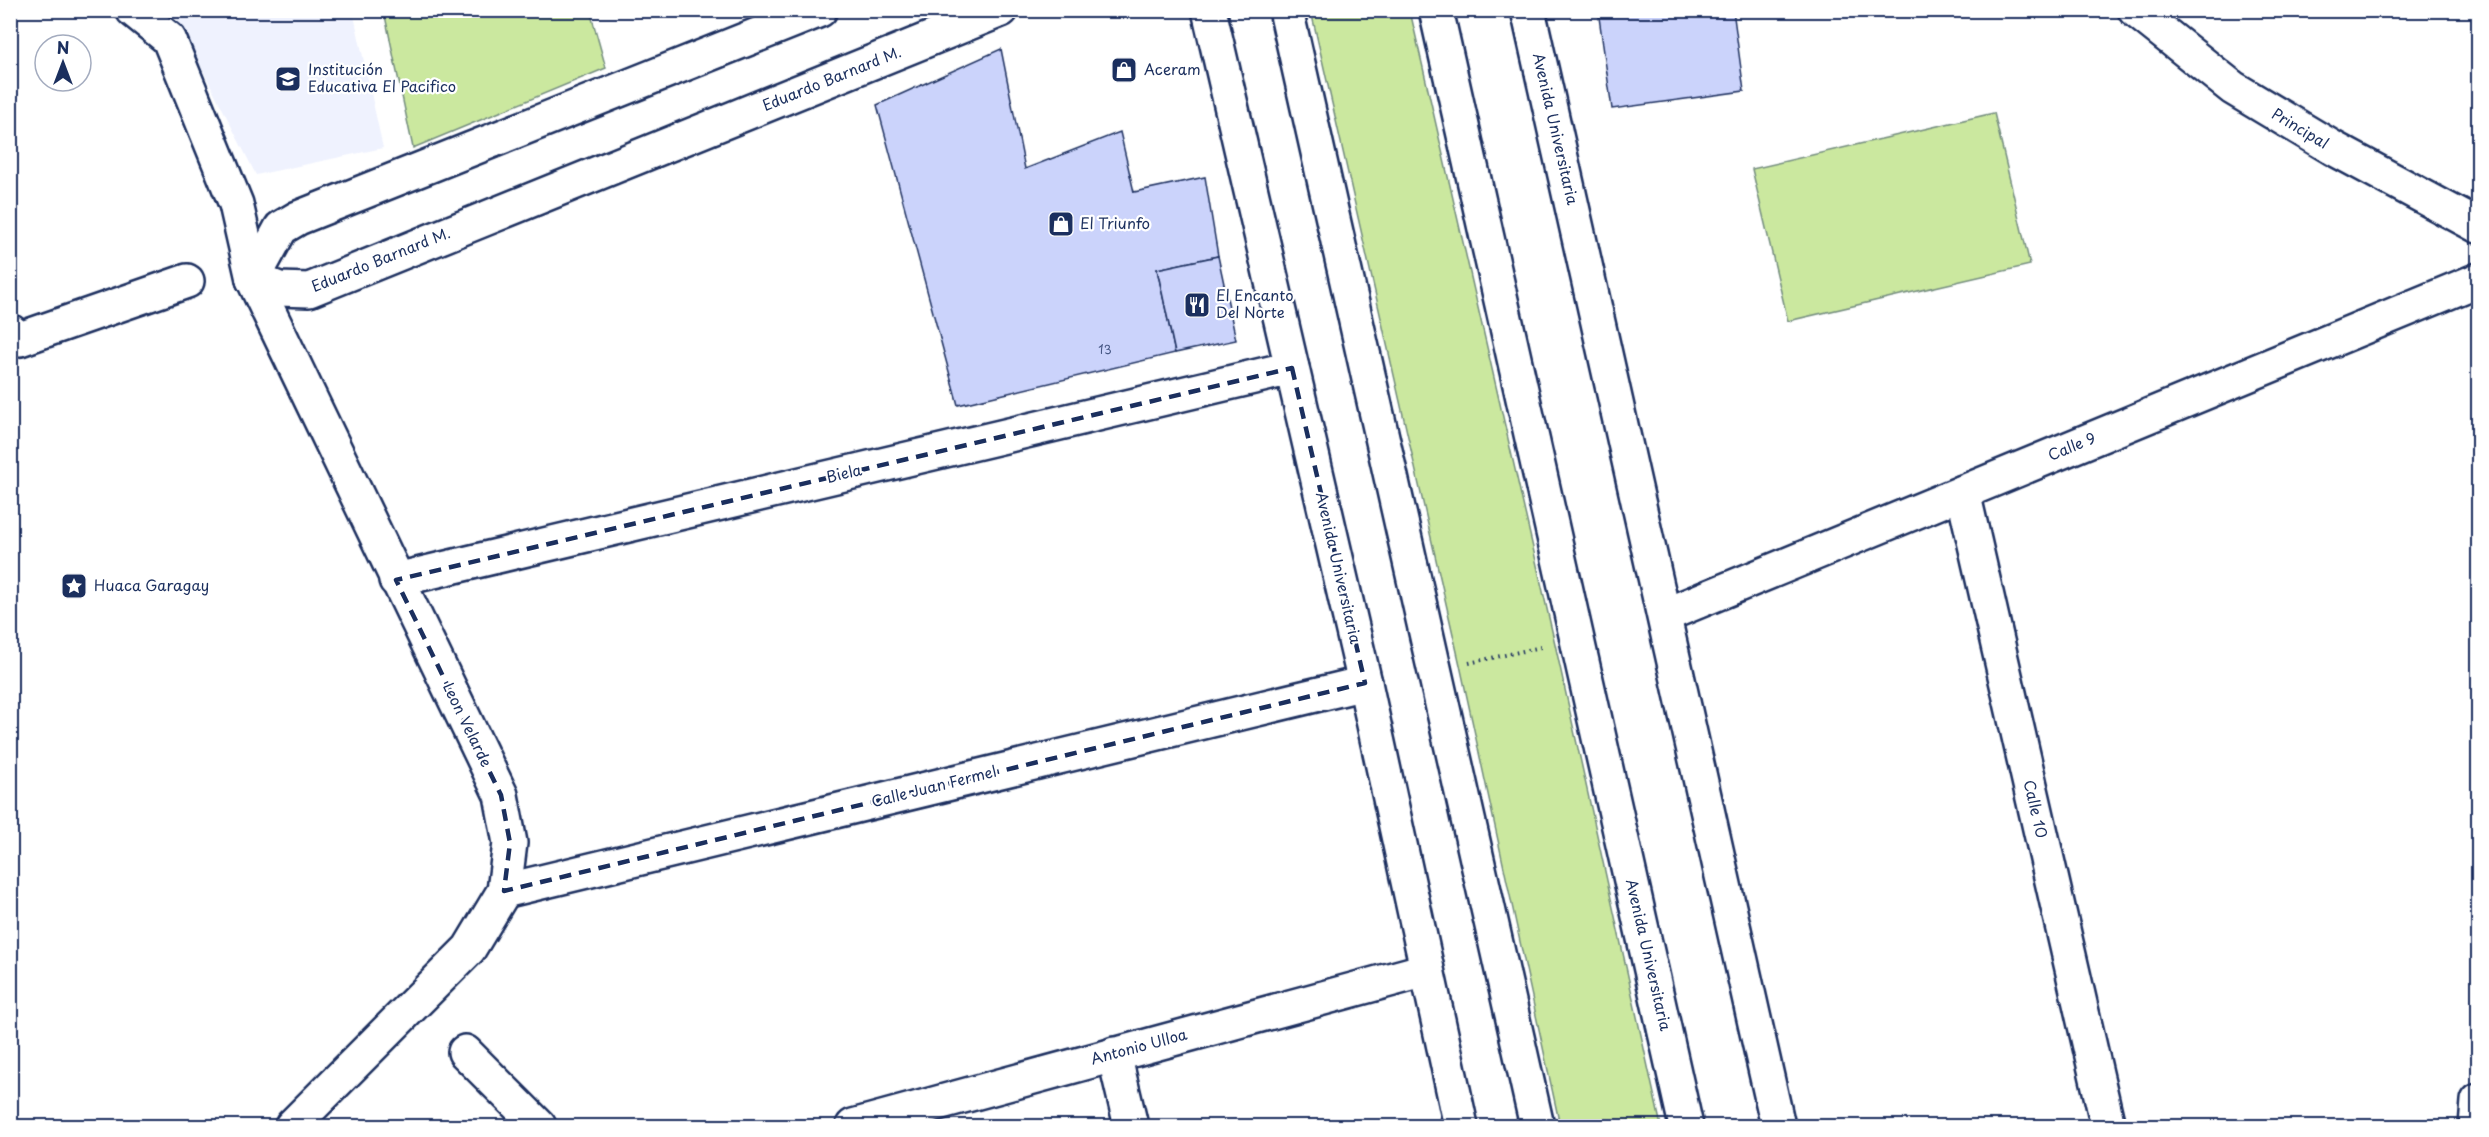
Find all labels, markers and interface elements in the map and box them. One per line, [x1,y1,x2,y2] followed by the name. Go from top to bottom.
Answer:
[33,33,93,93] north arrow
[57,35,69,59] text: N
[759,39,904,116] street label: Eduardo Barnard M.
[1528,51,1585,207] street label: Avenida Universitaria
[1109,55,1139,85] shop icon: Aceram
[308,57,456,97] place label: Institución Educativa El Pacifico
[1144,57,1201,80] place label: Aceram
[273,64,303,94] school or university icon: Institución Educativa El Pacifico
[2268,102,2334,154] street label: Principal
[1046,209,1076,239] shop icon: El Triunfo
[1080,211,1150,234] place label: El Triunfo
[308,220,453,297] street label: Eduardo Barnard M.
[1216,283,1294,323] place label: El Encanto Del Norte
[1182,290,1212,320] restaurant icon: El Encanto Del Norte
[1098,340,1112,358] house number: 13
[2044,426,2099,466] street label: Calle 9
[824,457,864,488] street label: Biela
[1311,490,1368,646] street label: Avenida Universitaria
[59,571,89,601] place icon: Huaca Garagay
[94,573,209,596] place label: Huaca Garagay
[438,678,499,771] street label: Leon Velarde
[869,759,999,812] street label: Calle Juan Fermel
[2019,777,2054,840] street label: Calle 10
[1621,877,1678,1033] street label: Avenida Universitaria
[1088,1021,1190,1069] street label: Antonio Ulloa

